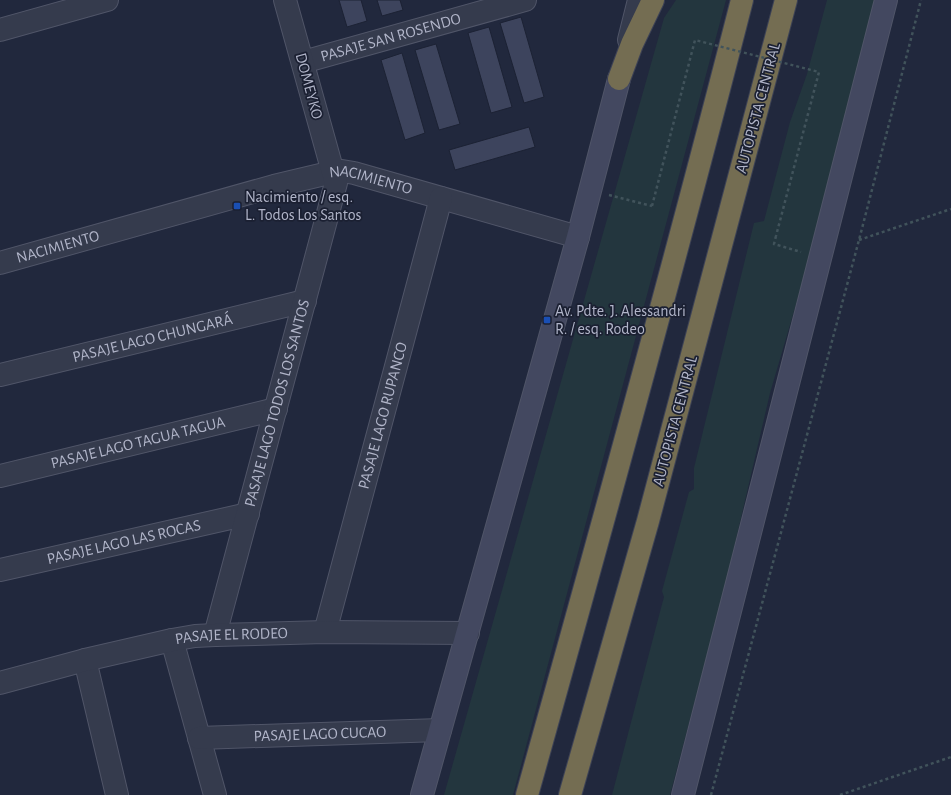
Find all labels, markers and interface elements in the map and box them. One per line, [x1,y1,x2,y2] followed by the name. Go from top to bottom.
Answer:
[319,10,463,65] street label: PASAJE SAN ROSENDO
[733,41,783,175] street label: AUTOPISTA CENTRAL
[292,51,326,121] street label: DOMEYKO
[328,163,414,197] street label: NACIMIENTO
[245,189,362,223] place label: Nacimiento / esq. L. Todos Los Santos
[232,201,242,211] marker: Nacimiento / esq. L. Todos Los Santos
[15,228,101,266] street label: NACIMIENTO
[242,298,312,509] street label: PASAJE LAGO TODOS LOS SANTOS
[555,303,686,337] place label: Av. Pdte. J. Alessandri R. / esq. Rodeo
[71,309,234,365] street label: PASAJE LAGO CHUNGARÁ
[542,315,552,325] marker: Av. Pdte. J. Alessandri R. / esq. Rodeo
[356,340,410,491] street label: PASAJE LAGO RUPANCO
[650,354,700,488] street label: AUTOPISTA CENTRAL
[49,414,227,471] street label: PASAJE LAGO TAGUA TAGUA
[45,517,202,567] street label: PASAJE LAGO LAS ROCAS
[174,625,288,647] street label: PASAJE EL RODEO
[253,724,387,744] street label: PASAJE LAGO CUCAO

